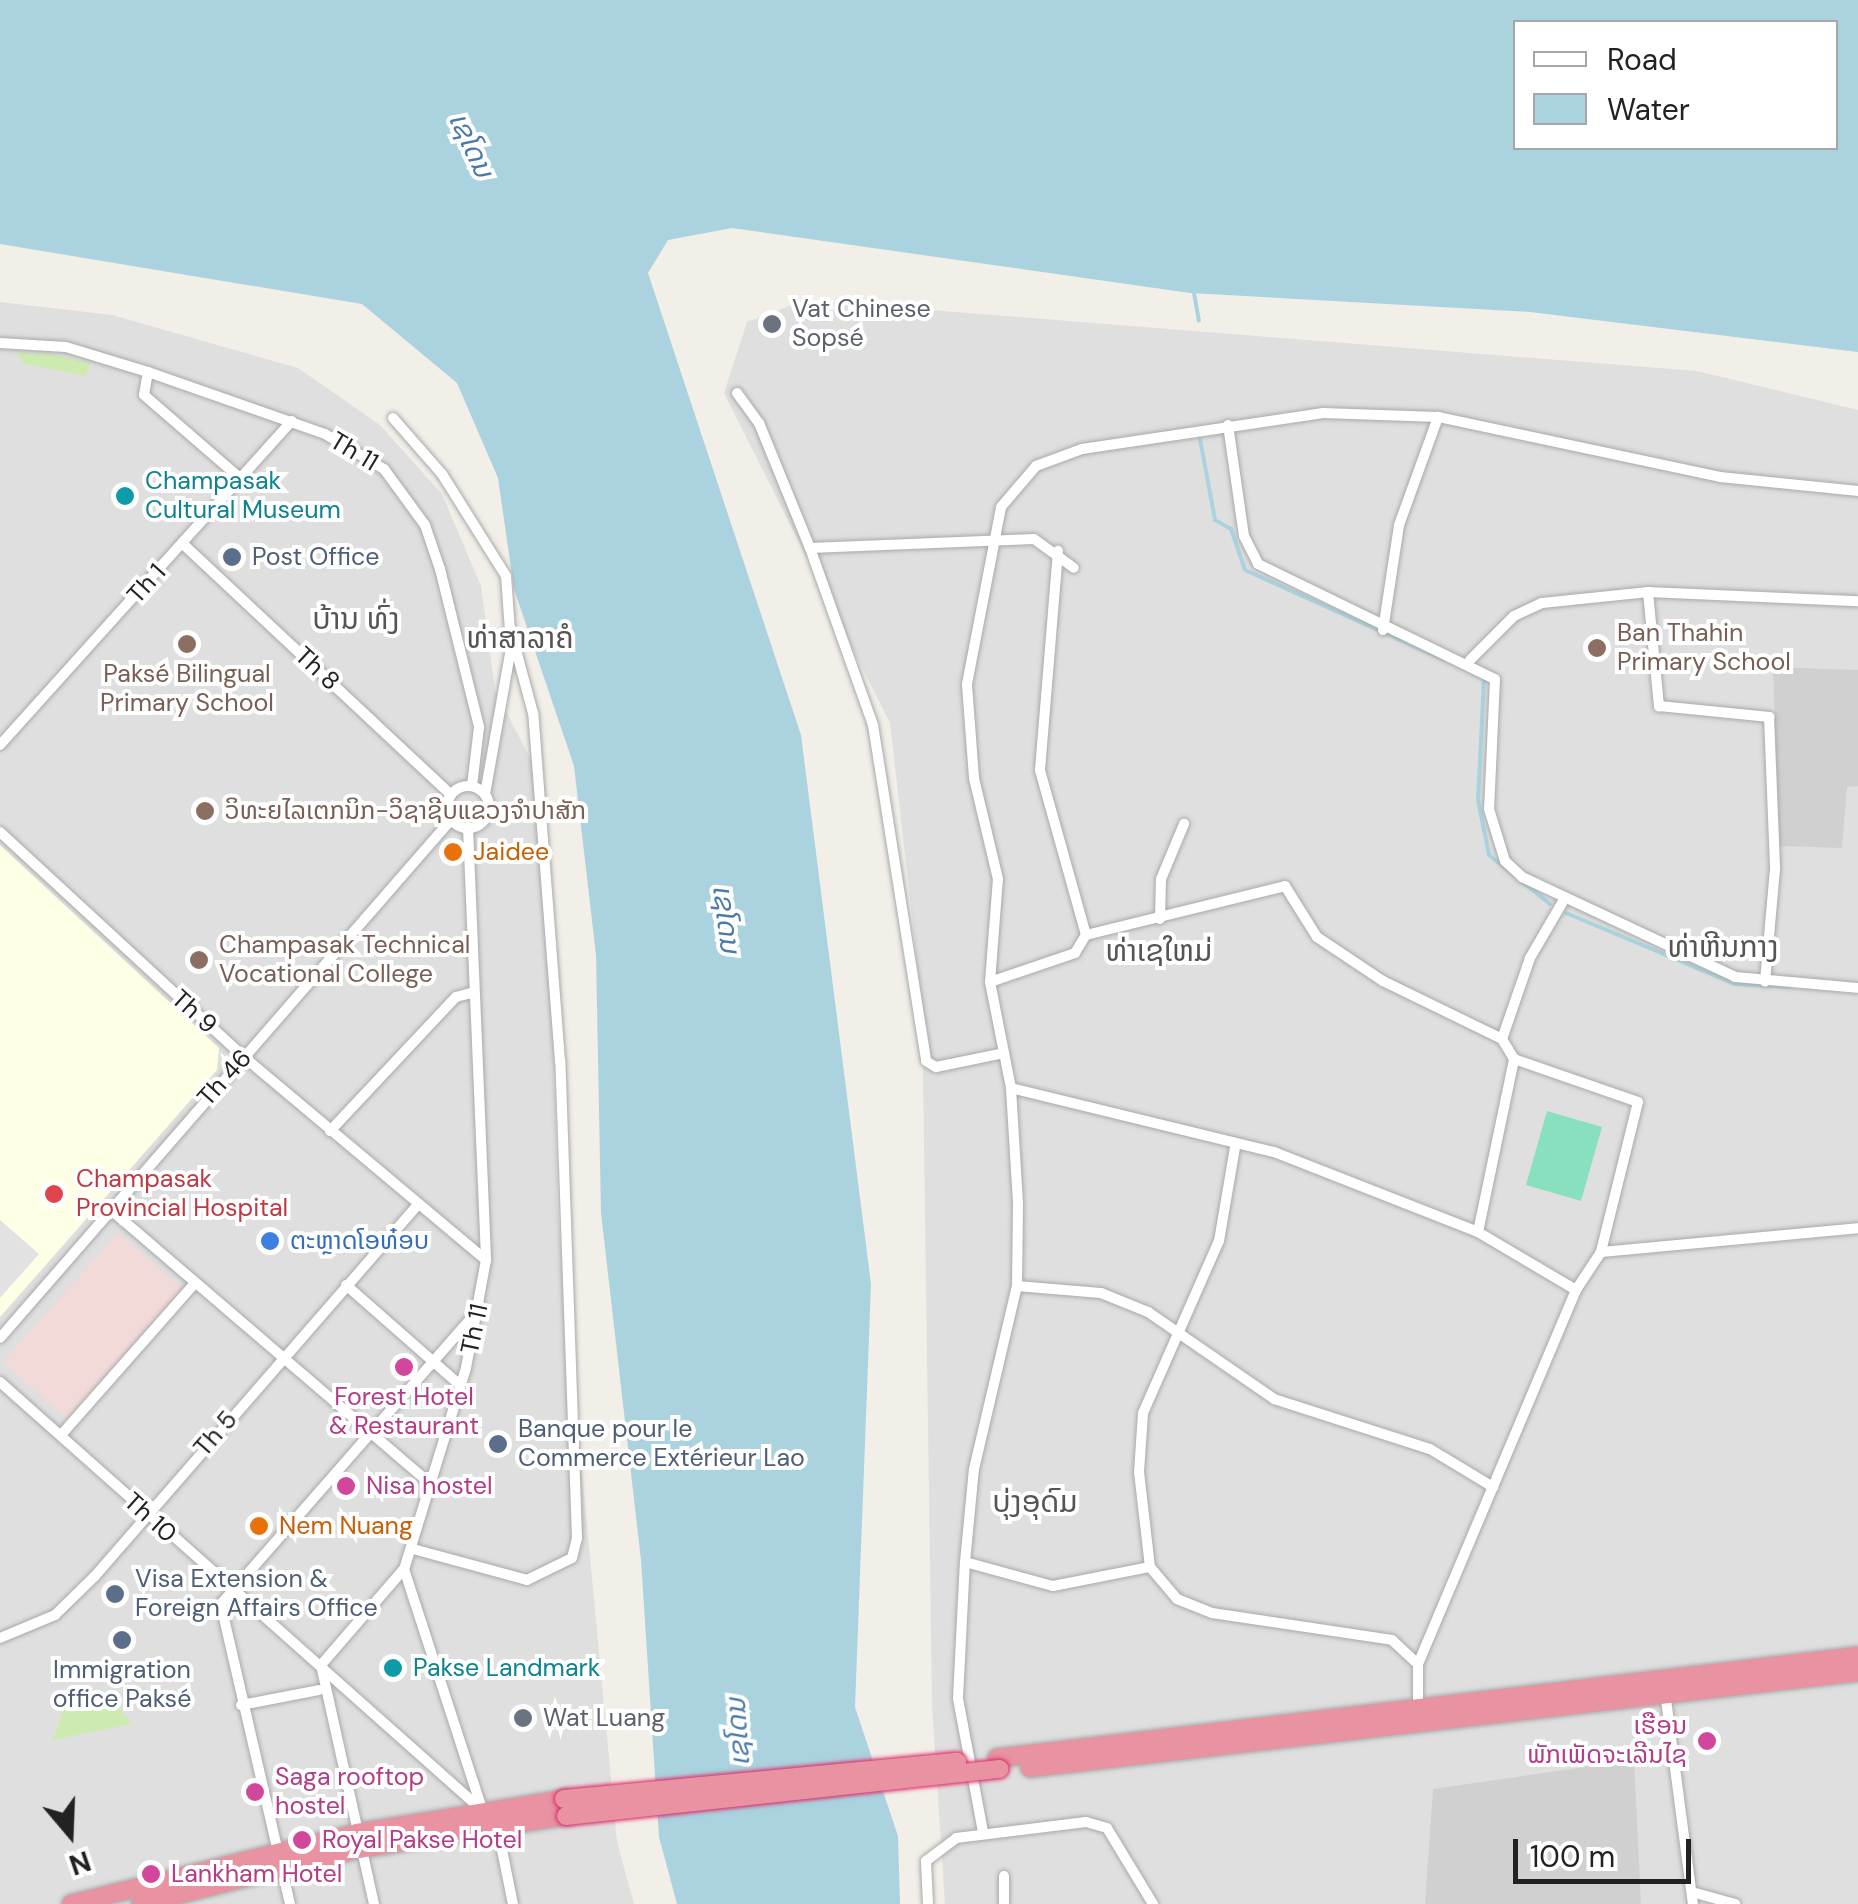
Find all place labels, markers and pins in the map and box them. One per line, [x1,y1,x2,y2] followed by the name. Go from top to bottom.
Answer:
[792,295,931,354] place label: Vat Chinese Sopsé
[761,313,783,335] marker: Vat Chinese Sopsé
[145,467,341,526] place label: Champasak Cultural Museum
[114,485,136,507] marker: Champasak Cultural Museum
[252,542,379,572] place label: Post Office
[221,546,243,568] marker: Post Office
[1617,619,1791,678] place label: Ban Thahin Primary School
[176,633,198,655] marker: Paksé Bilingual Primary School
[1586,637,1608,659] marker: Ban Thahin Primary School
[100,660,274,719] place label: Paksé Bilingual Primary School
[225,796,586,826] place label: ວິທະຍໄລເຕກນິກ-ວິຊາຊີບແຂວງຈໍາປາສັກ
[194,800,216,822] marker: ວິທະຍໄລເຕກນິກ-ວິຊາຊີບແຂວງຈໍາປາສັກ
[473,837,549,867] place label: Jaidee
[442,841,464,863] marker: Jaidee
[219,931,470,990] place label: Champasak Technical Vocational College
[188,949,210,971] marker: Champasak Technical Vocational College
[76,1165,288,1224] place label: Champasak Provincial Hospital
[41,1181,67,1207] marker: Champasak Provincial Hospital
[290,1226,429,1256] place label: ຕະຫຼາດໂອທ໋ອບ
[259,1230,281,1252] marker: ຕະຫຼາດໂອທ໋ອບ
[393,1356,415,1378] marker: Forest Hotel & Restaurant
[329,1383,479,1442] place label: Forest Hotel & Restaurant
[518,1415,805,1474] place label: Banque pour le Commerce Extérieur Lao
[487,1433,509,1455] marker: Banque pour le Commerce Extérieur Lao
[366,1471,492,1501] place label: Nisa hostel
[335,1475,357,1497] marker: Nisa hostel
[279,1511,413,1541] place label: Nem Nuang
[248,1515,270,1537] marker: Nem Nuang
[135,1565,378,1624] place label: Visa Extension & Foreign Affairs Office
[104,1583,126,1605] marker: Visa Extension & Foreign Affairs Office
[111,1629,133,1651] marker: Immigration office Paksé
[413,1653,600,1683] place label: Pakse Landmark
[53,1656,191,1715] place label: Immigration office Paksé
[382,1657,404,1679] marker: Pakse Landmark
[543,1703,665,1733] place label: Wat Luang
[512,1707,534,1729] marker: Wat Luang
[1527,1712,1687,1771] place label: ເຮືອນ ພັກເພັດຈະເລີນໄຊ
[1696,1730,1718,1752] marker: ເຮືອນ ພັກເພັດຈະເລີນໄຊ
[275,1763,424,1822] place label: Saga rooftop hostel
[244,1781,266,1803] marker: Saga rooftop hostel
[322,1825,522,1855] place label: Royal Pakse Hotel
[291,1829,313,1851] marker: Royal Pakse Hotel
[171,1859,342,1889] place label: Lankham Hotel
[140,1863,162,1885] marker: Lankham Hotel

